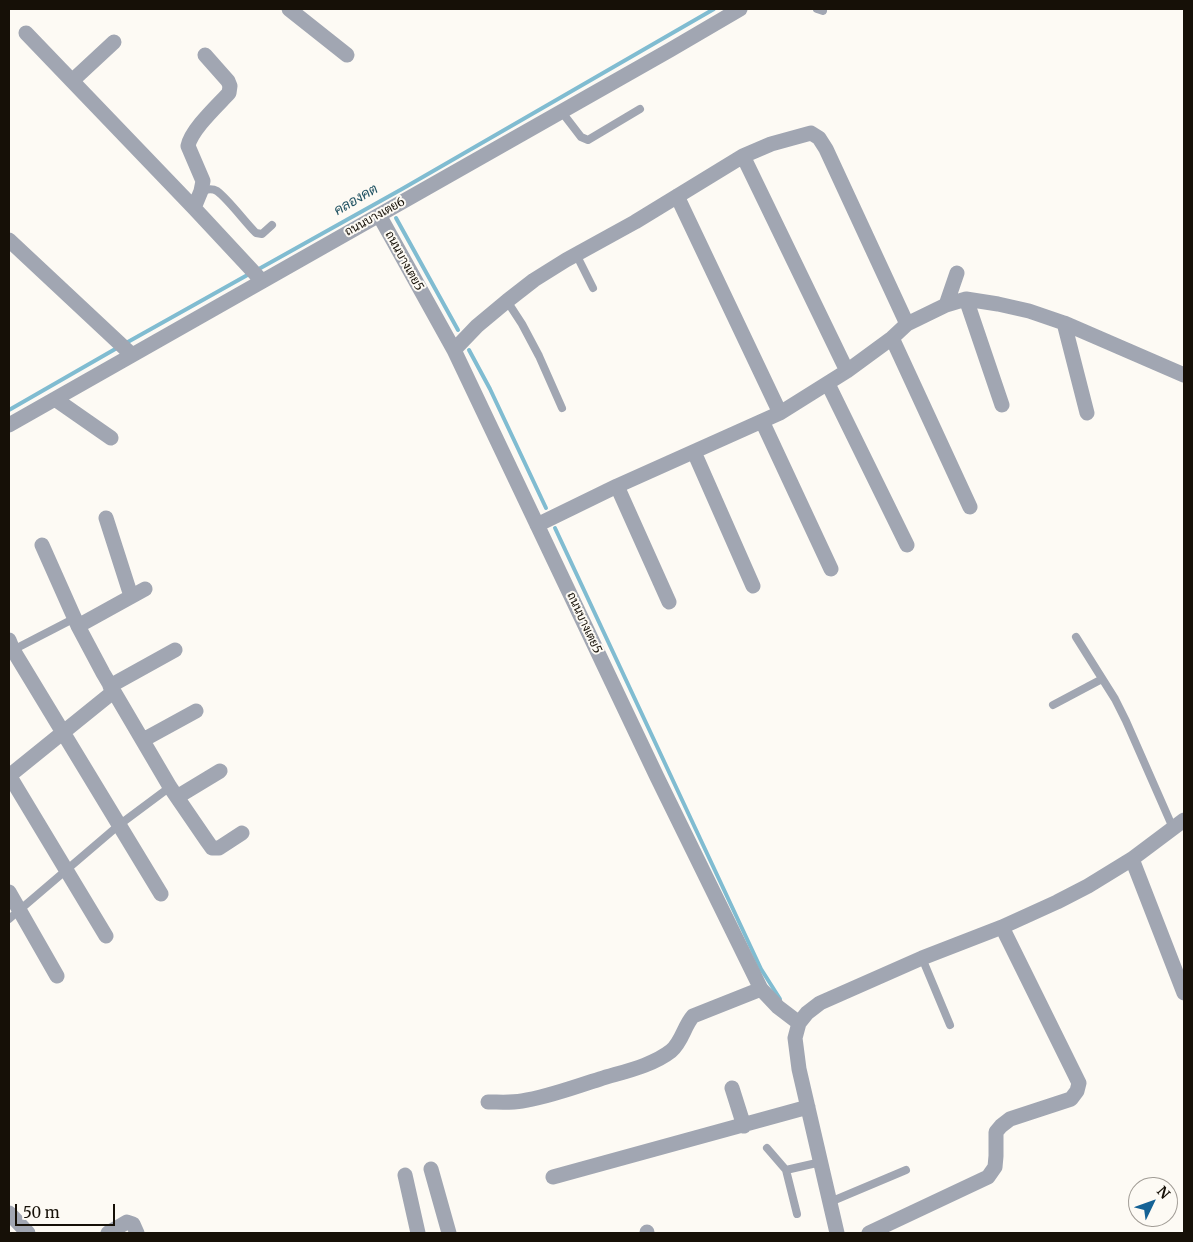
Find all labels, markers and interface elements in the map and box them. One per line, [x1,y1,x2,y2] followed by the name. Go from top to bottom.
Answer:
[331,181,381,219] water label: คลองคต
[342,195,408,239] street label: ถนนบางเตย6
[382,229,426,293] street label: ถนนบางเตย5
[563,590,605,656] street label: ถนนบางเตย5
[1128,1177,1178,1227] north arrow
[1153,1182,1174,1203] text: N
[18,1194,118,1226] scale bar
[23,1203,60,1222] text: 50 m

